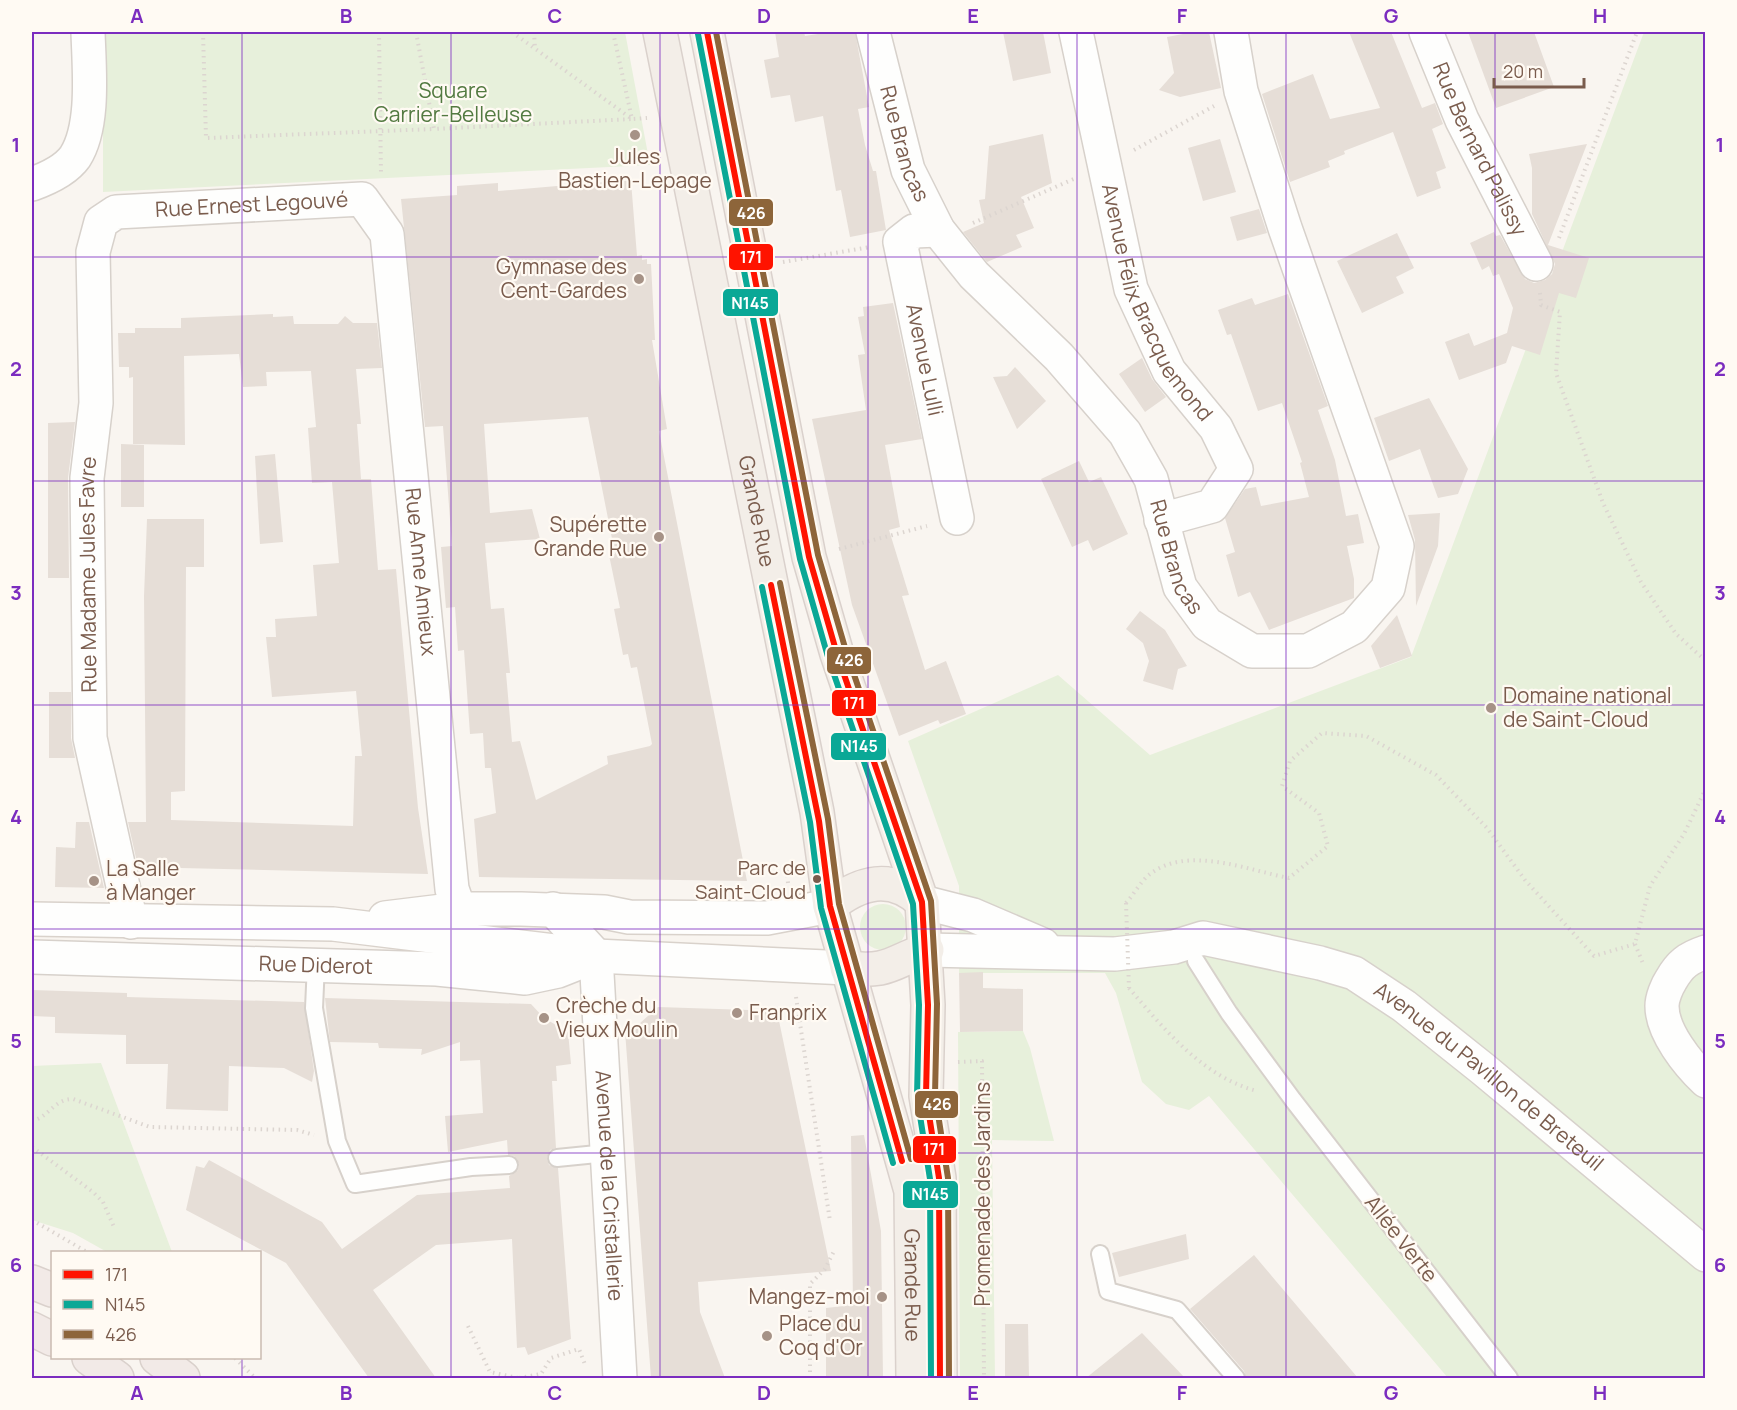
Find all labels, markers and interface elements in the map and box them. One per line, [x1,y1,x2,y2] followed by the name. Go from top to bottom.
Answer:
[130,2,144,29] text: A
[340,2,353,29] text: B
[548,2,562,29] text: C
[757,2,771,29] text: D
[967,2,979,29] text: E
[1177,2,1188,29] text: F
[1384,2,1399,29] text: G
[1593,2,1607,29] text: H
[1494,51,1584,89] scale bar
[1427,58,1534,240] street label: Rue Bernard Palissy
[1503,59,1543,83] text: 20 m
[374,76,532,128] park label: Square Carrier-Belleuse
[874,82,937,206] street label: Rue Brancas
[628,128,642,142] marker: Jules Bastien-Lepage
[12,131,20,158] text: 1
[1716,131,1724,158] text: 1
[558,142,712,194] place label: Jules Bastien-Lepage
[1096,181,1220,427] street label: Avenue Félix Bracquemond
[154,185,349,223] street label: Rue Ernest Legouvé
[728,198,774,227] line badge: 426
[736,202,766,224] text: 426
[728,243,774,271] line badge: 171
[740,246,762,268] text: 171
[496,252,627,304] place label: Gymnase des Cent-Gardes
[632,272,646,286] marker: Gymnase des Cent-Gardes
[722,288,779,317] line badge: N145
[731,292,769,314] text: N145
[900,301,951,418] street label: Avenue Lulli
[10,355,22,382] text: 2
[1714,355,1726,382] text: 2
[733,453,782,569] street label: Grande Rue
[72,455,102,693] street label: Rue Madame Jules Favre
[399,486,444,657] street label: Rue Anne Amieux
[1144,496,1210,620] street label: Rue Brancas
[534,510,647,562] place label: Supérette Grande Rue
[652,530,666,544] marker: Supérette Grande Rue
[10,579,22,606] text: 3
[1714,579,1726,606] text: 3
[826,646,872,675] line badge: 426
[834,649,864,671] text: 426
[1503,681,1672,733] place label: Domaine national de Saint-Cloud
[831,689,877,717] line badge: 171
[843,692,865,714] text: 171
[1484,701,1498,715] marker: Domaine national de Saint-Cloud
[830,732,887,761] line badge: N145
[840,735,878,757] text: N145
[10,803,22,830] text: 4
[1714,803,1726,830] text: 4
[106,854,196,906] place label: La Salle à Manger
[695,854,806,905] place label: Parc de Saint-Cloud
[811,873,823,885] marker: Parc de Saint-Cloud
[87,874,101,888] marker: La Salle à Manger
[258,949,373,980] street label: Rue Diderot
[1369,975,1610,1177] street label: Avenue du Pavillon de Breteuil
[556,991,678,1043] place label: Crèche du Vieux Moulin
[749,998,827,1026] place label: Franprix
[730,1006,744,1020] marker: Franprix
[537,1011,551,1025] marker: Crèche du Vieux Moulin
[10,1027,22,1054] text: 5
[1714,1027,1726,1054] text: 5
[590,1069,631,1302] street label: Avenue de la Cristallerie
[968,1082,996,1306] street label: Promenade des Jardins
[914,1090,959,1119] line badge: 426
[922,1093,952,1115] text: 426
[912,1135,957,1164] line badge: 171
[923,1138,945,1160] text: 171
[902,1180,959,1209] line badge: N145
[911,1183,949,1205] text: N145
[1359,1189,1445,1288] street label: Allée Verte
[898,1229,928,1342] street label: Grande Rue
[10,1251,22,1278] text: 6
[51,1251,261,1359] legend
[1714,1251,1726,1278] text: 6
[105,1262,128,1286] text: 171
[749,1282,870,1310] place label: Mangez-moi
[875,1290,889,1304] marker: Mangez-moi
[105,1292,145,1316] text: N145
[779,1309,863,1361] place label: Place du Coq d'Or
[105,1322,137,1346] text: 426
[760,1329,774,1343] marker: Place du Coq d'Or
[130,1379,144,1406] text: A
[340,1379,353,1406] text: B
[548,1379,562,1406] text: C
[757,1379,771,1406] text: D
[967,1379,979,1406] text: E
[1177,1379,1188,1406] text: F
[1384,1379,1399,1406] text: G
[1593,1379,1607,1406] text: H

